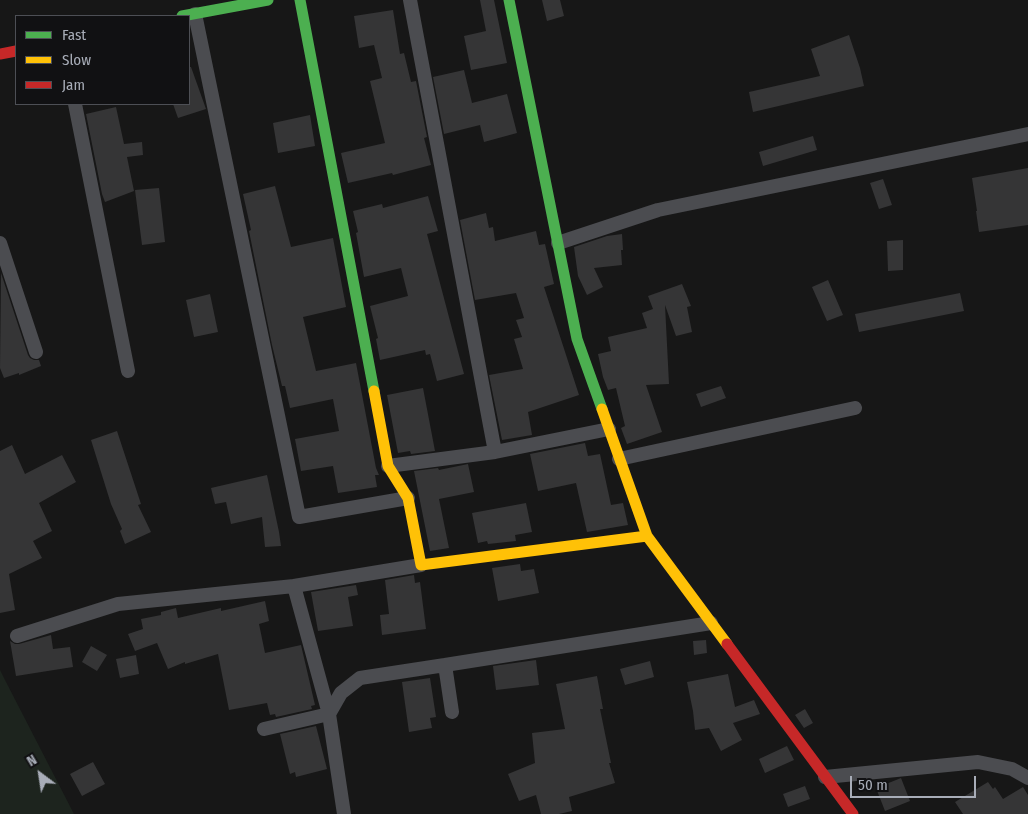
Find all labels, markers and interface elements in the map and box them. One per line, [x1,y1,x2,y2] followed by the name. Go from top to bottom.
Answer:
[15,15,190,105] legend
[62,26,86,44] text: Fast
[62,51,91,69] text: Slow
[62,76,85,94] text: Jam
[15,749,65,799] north arrow
[24,751,40,770] text: N
[853,766,979,798] scale bar
[858,776,888,794] text: 50 m

